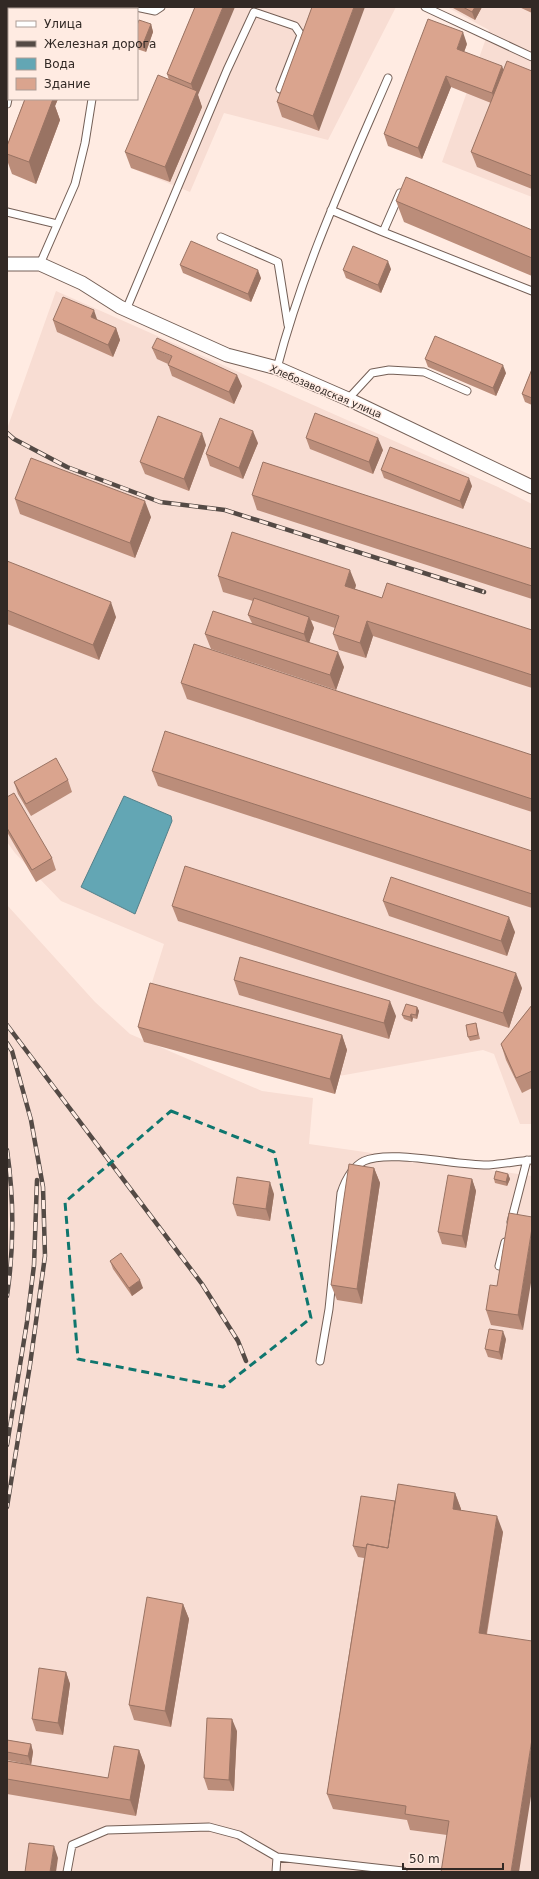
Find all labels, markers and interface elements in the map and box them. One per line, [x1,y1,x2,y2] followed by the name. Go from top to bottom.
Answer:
[8,8,138,100] legend
[44,17,82,31] text: Улица
[44,37,156,51] text: Железная дорога
[44,57,75,71] text: Вода
[44,77,90,91] text: Здание
[268,363,383,420] street label: Хлебозаводская улица
[403,1845,503,1871] scale bar
[409,1852,440,1866] text: 50 m

